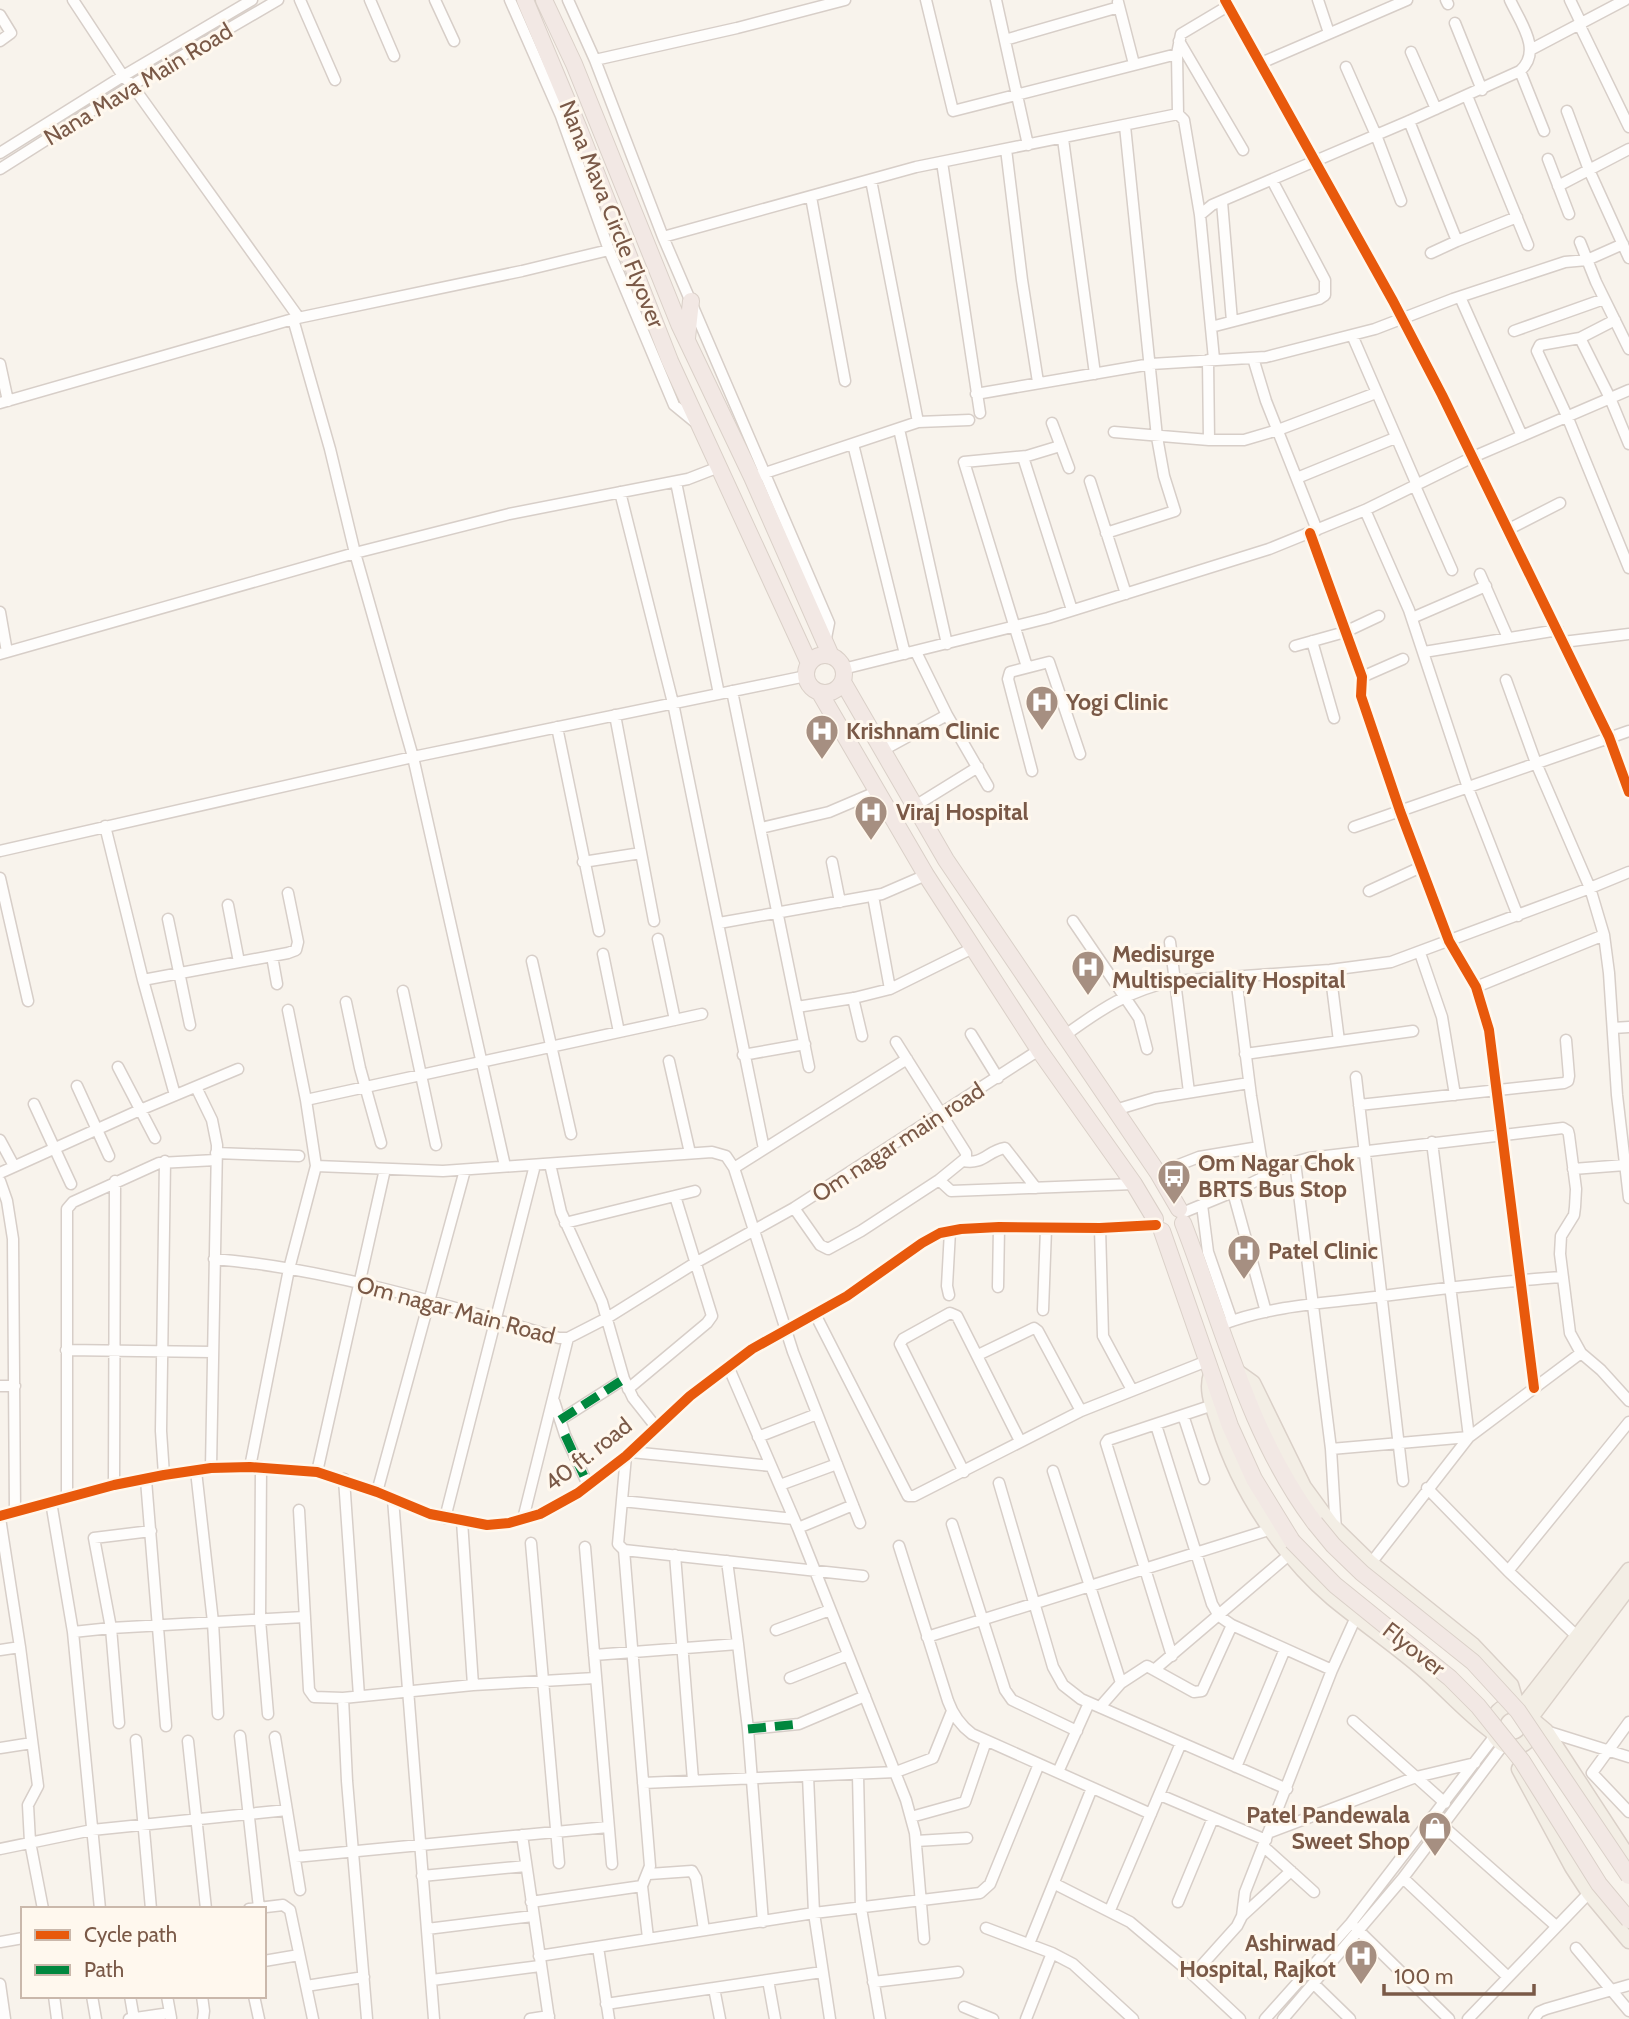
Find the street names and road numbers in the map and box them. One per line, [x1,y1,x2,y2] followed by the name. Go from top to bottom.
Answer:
[39,17,237,151] street label: Nana Mava Main Road
[553,96,671,333] street label: Nana Mava Circle Flyover
[807,1076,989,1208] street label: Om nagar main road
[354,1270,558,1350] street label: Om nagar Main Road
[539,1411,637,1497] street label: 40 ft. road
[1377,1616,1451,1682] street label: Flyover

